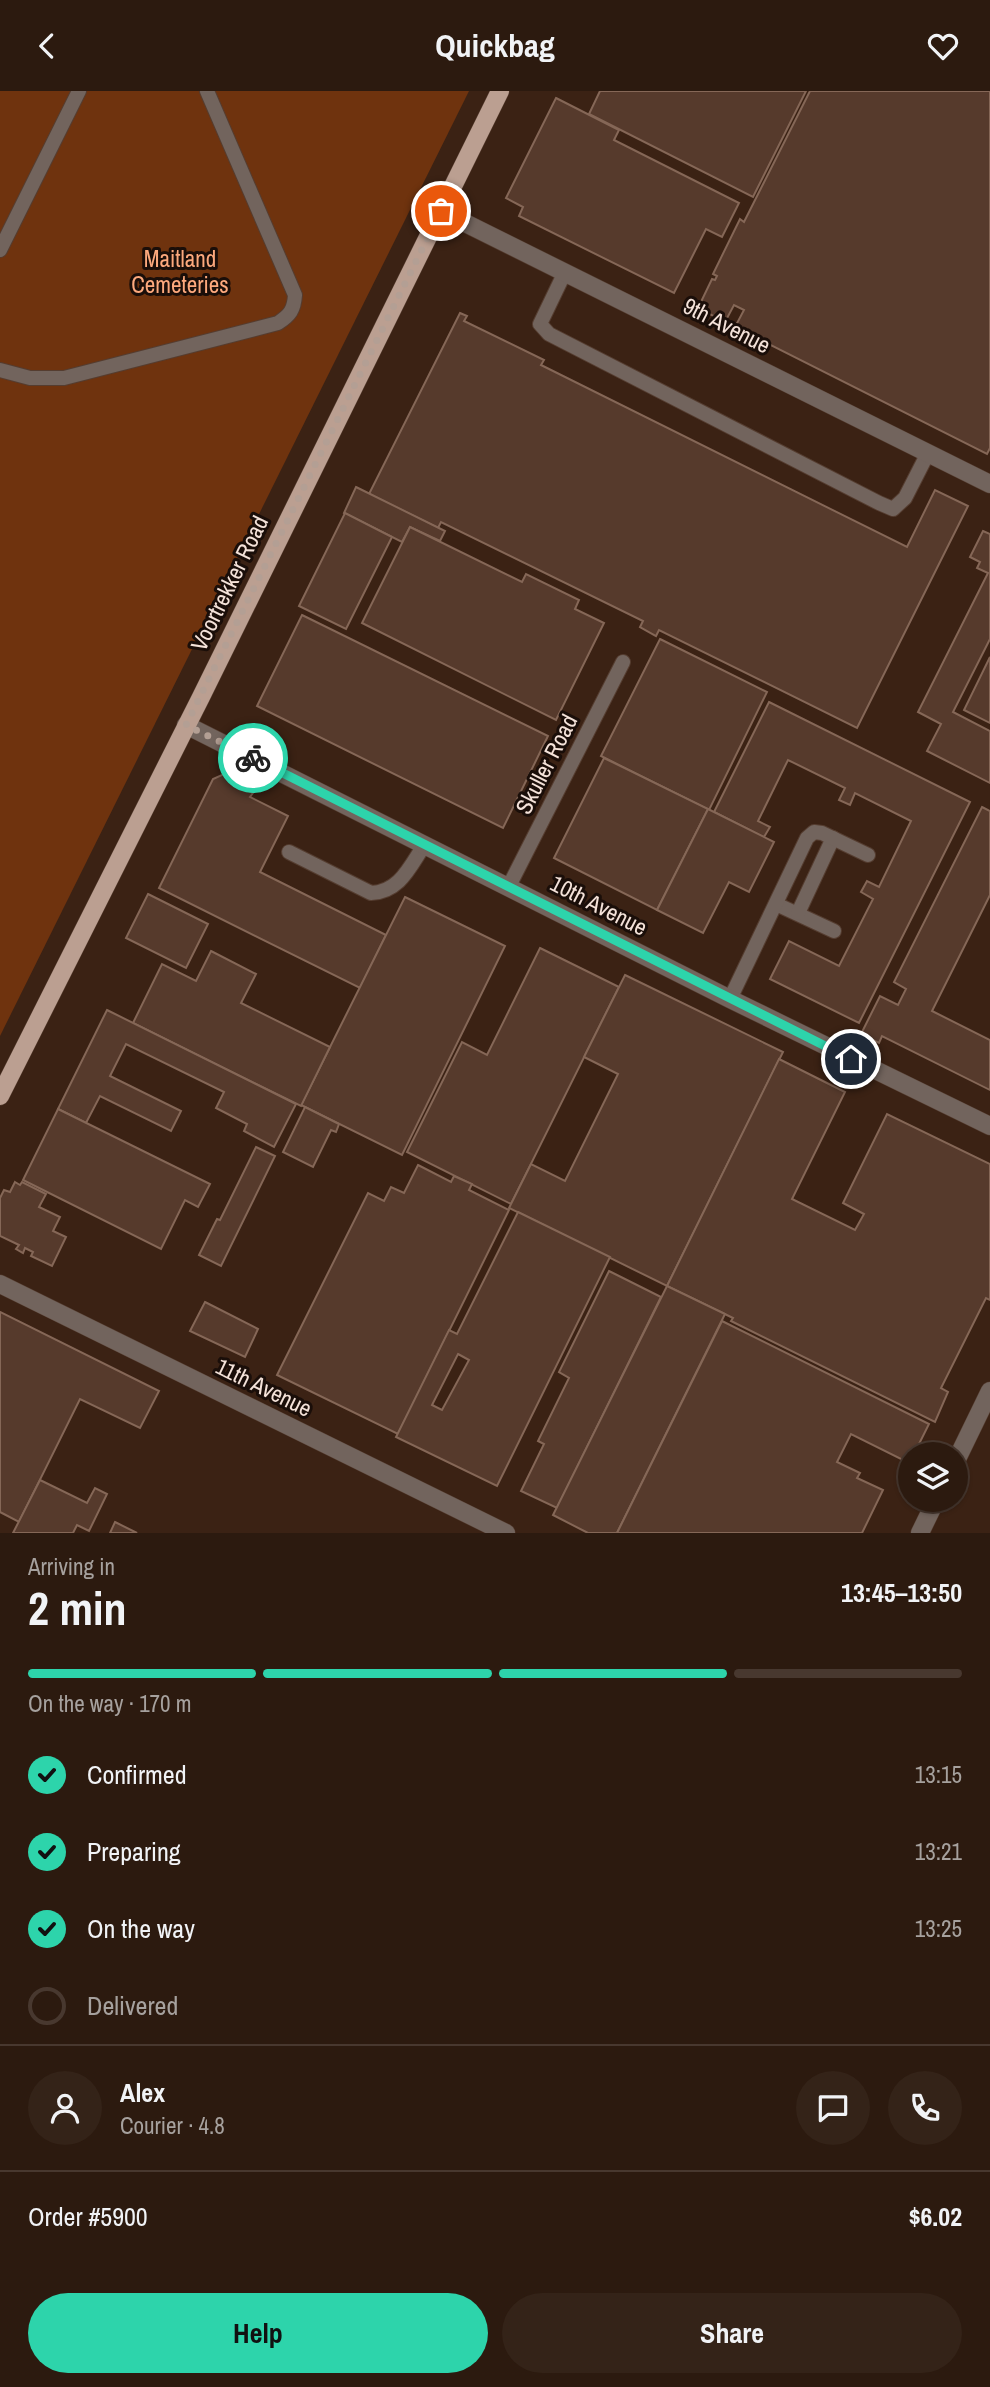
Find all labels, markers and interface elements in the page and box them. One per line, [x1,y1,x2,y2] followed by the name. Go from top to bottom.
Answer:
[435,24,555,67] text: Quickbag
[28,27,66,65] icon: back
[924,27,962,65] icon: heart
[411,181,471,241] pin
[422,192,460,230] icon: bag
[131,243,229,300] park label: Maitland Cemeteries
[678,290,776,360] street label: 9th Avenue
[183,510,275,656] street label: Voortrekker Road
[508,709,584,819] street label: Skuller Road
[218,723,288,793] courier
[234,739,272,777] icon: bike
[545,867,653,943] street label: 10th Avenue
[821,1029,881,1089] pin
[832,1040,870,1078] icon: home
[211,1350,317,1424] street label: 11th Avenue
[898,1442,968,1512] map controls
[898,1442,968,1512] button: layers
[28,1551,115,1582] text: Arriving in
[841,1575,962,1610] text: 13:45–13:50
[28,1577,127,1639] text: 2 min
[28,1688,192,1719] text: On the way · 170 m
[28,1756,66,1794] icon: check
[87,1757,187,1792] text: Confirmed
[915,1759,962,1790] text: 13:15
[28,1833,66,1871] icon: check
[87,1834,181,1869] text: Preparing
[915,1836,962,1867] text: 13:21
[28,1910,66,1948] icon: check
[87,1911,195,1946] text: On the way
[915,1913,962,1944] text: 13:25
[87,1988,178,2023] text: Delivered
[28,2071,102,2145] button: person
[796,2071,870,2145] button: chat
[888,2071,962,2145] button: phone
[120,2075,165,2110] text: Alex
[120,2110,225,2141] text: Courier · 4.8
[28,2199,148,2234] text: Order #5900
[909,2199,962,2234] text: $6.02
[28,2293,488,2373] button: Help
[502,2293,962,2373] button: Share

